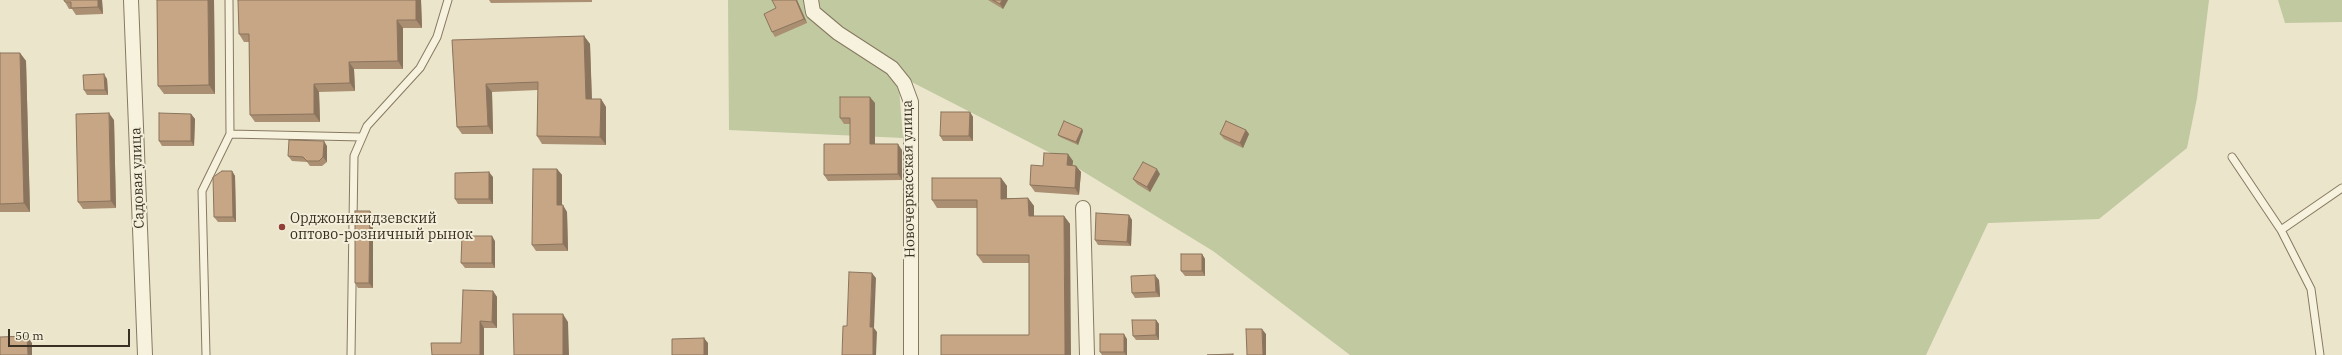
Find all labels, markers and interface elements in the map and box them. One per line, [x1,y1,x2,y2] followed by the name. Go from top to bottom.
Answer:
[899,100,919,258] street label: Новочеркасская улица
[128,127,148,229] street label: Садовая улица
[290,211,473,244] place label: Орджоникидзевский оптово-розничный рынок
[277,222,287,232] marker: Орджоникидзевский оптово-розничный рынок
[10,321,132,347] scale bar
[15,328,44,343] text: 50 m

